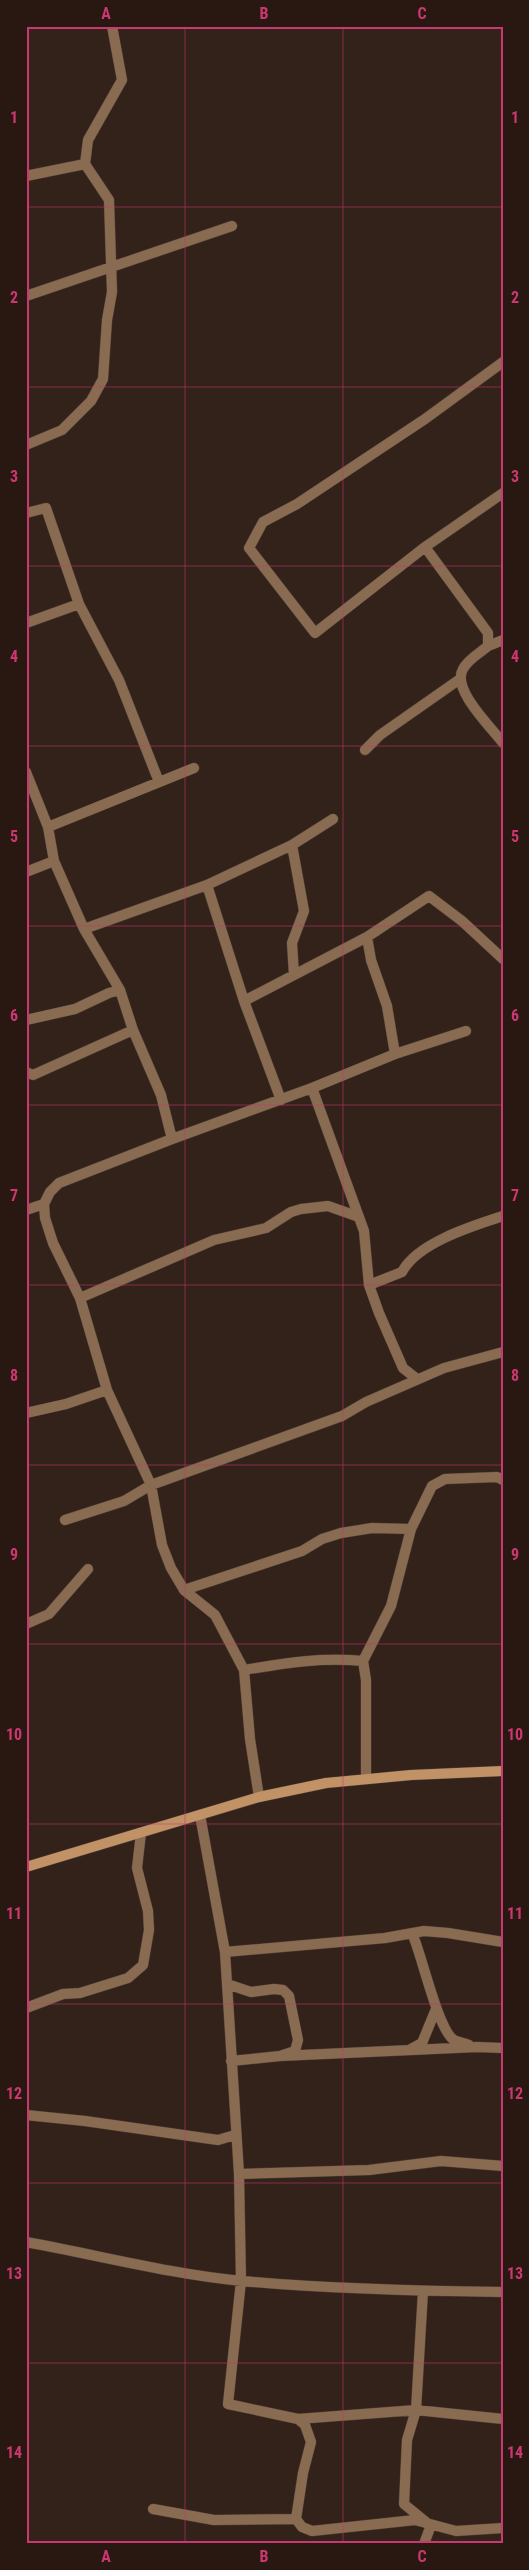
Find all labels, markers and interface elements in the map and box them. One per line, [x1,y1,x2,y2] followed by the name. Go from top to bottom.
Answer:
[101,4,111,23] text: A
[260,4,269,23] text: B
[417,4,427,23] text: C
[10,108,18,127] text: 1
[511,108,519,127] text: 1
[10,288,18,307] text: 2
[511,288,519,307] text: 2
[10,467,18,486] text: 3
[511,467,519,486] text: 3
[10,647,18,666] text: 4
[511,647,519,666] text: 4
[10,827,18,846] text: 5
[511,827,519,846] text: 5
[10,1006,18,1025] text: 6
[511,1006,519,1025] text: 6
[10,1186,18,1205] text: 7
[511,1186,519,1205] text: 7
[10,1366,18,1385] text: 8
[511,1366,519,1385] text: 8
[10,1545,18,1564] text: 9
[511,1545,519,1564] text: 9
[6,1725,22,1744] text: 10
[507,1725,523,1744] text: 10
[6,1904,22,1923] text: 11
[507,1904,523,1923] text: 11
[6,2084,22,2103] text: 12
[507,2084,523,2103] text: 12
[6,2264,22,2283] text: 13
[507,2264,523,2283] text: 13
[6,2443,22,2462] text: 14
[507,2443,523,2462] text: 14
[101,2547,111,2566] text: A
[260,2547,269,2566] text: B
[417,2547,427,2566] text: C

